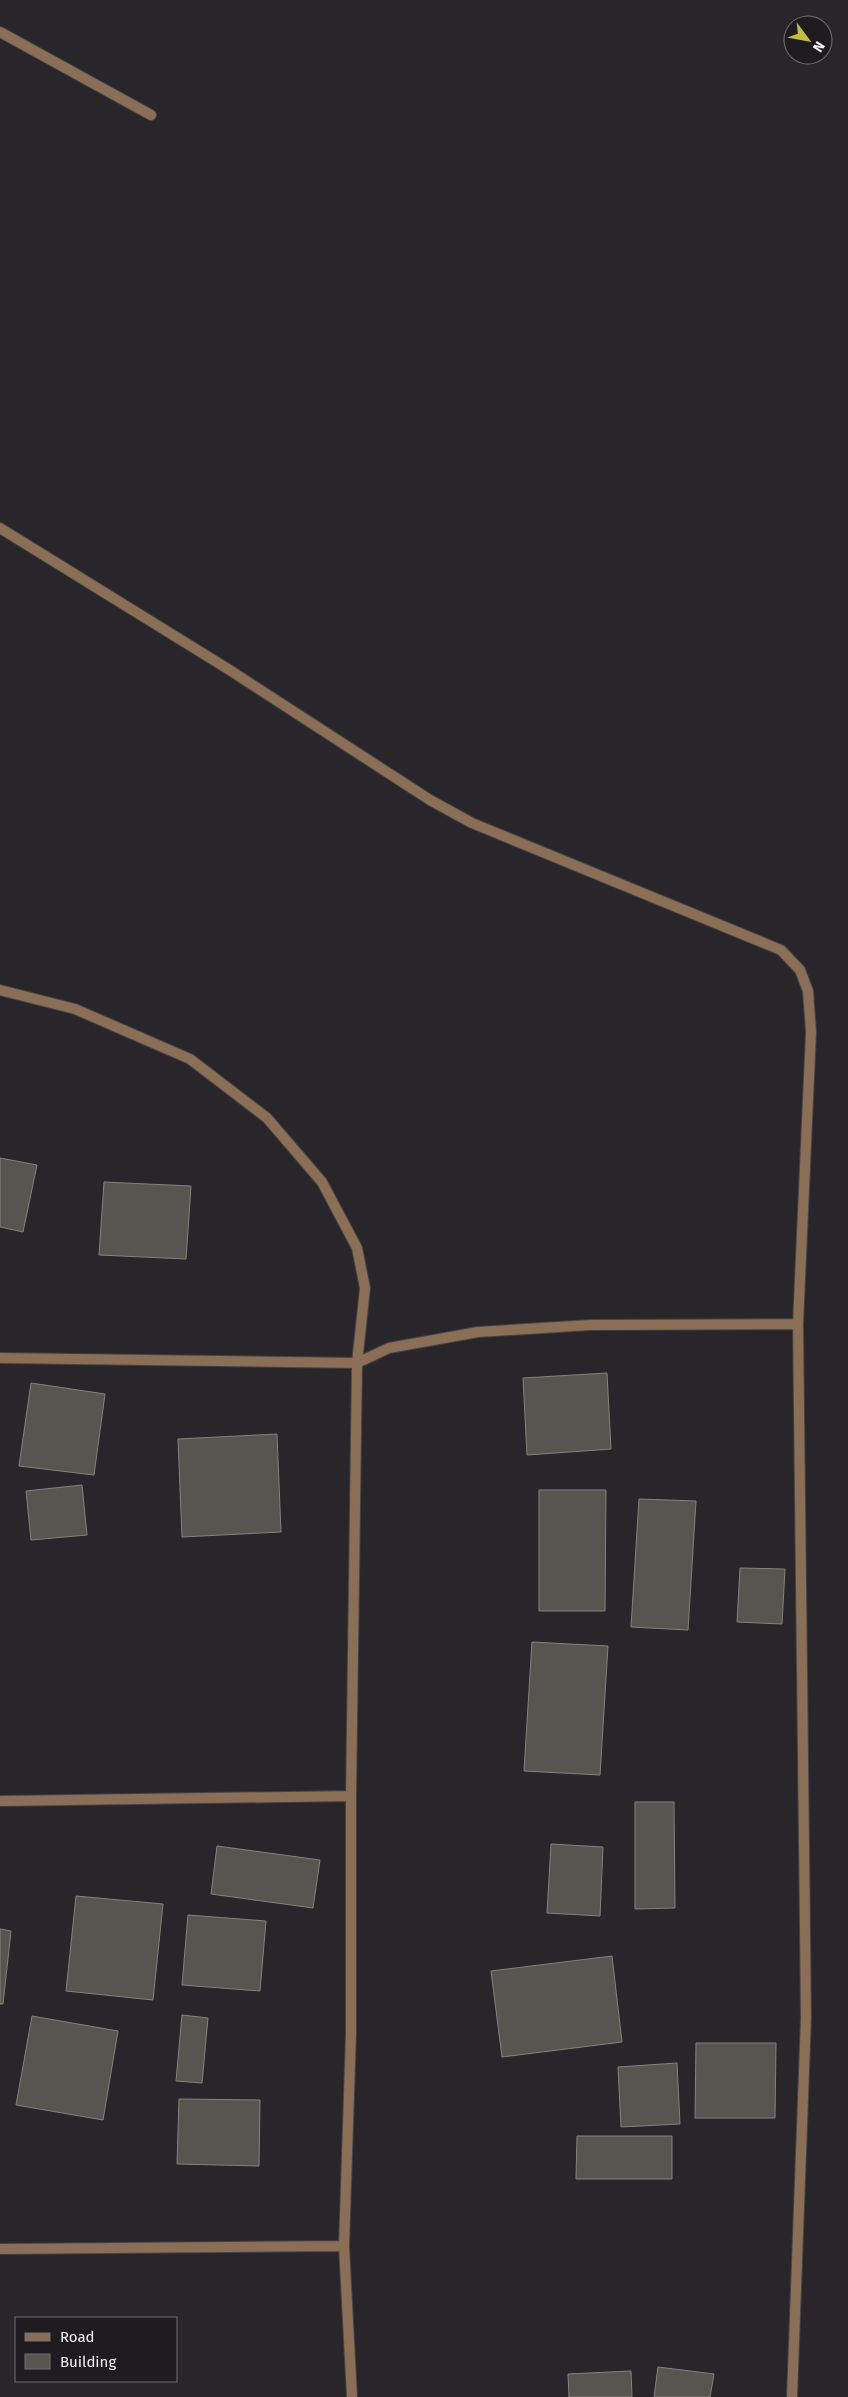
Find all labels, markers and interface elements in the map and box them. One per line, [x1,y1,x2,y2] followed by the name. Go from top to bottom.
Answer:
[783,15,833,65] north arrow
[809,38,828,55] text: N
[15,2317,178,2382] legend
[60,2328,95,2346] text: Road
[60,2353,116,2371] text: Building

